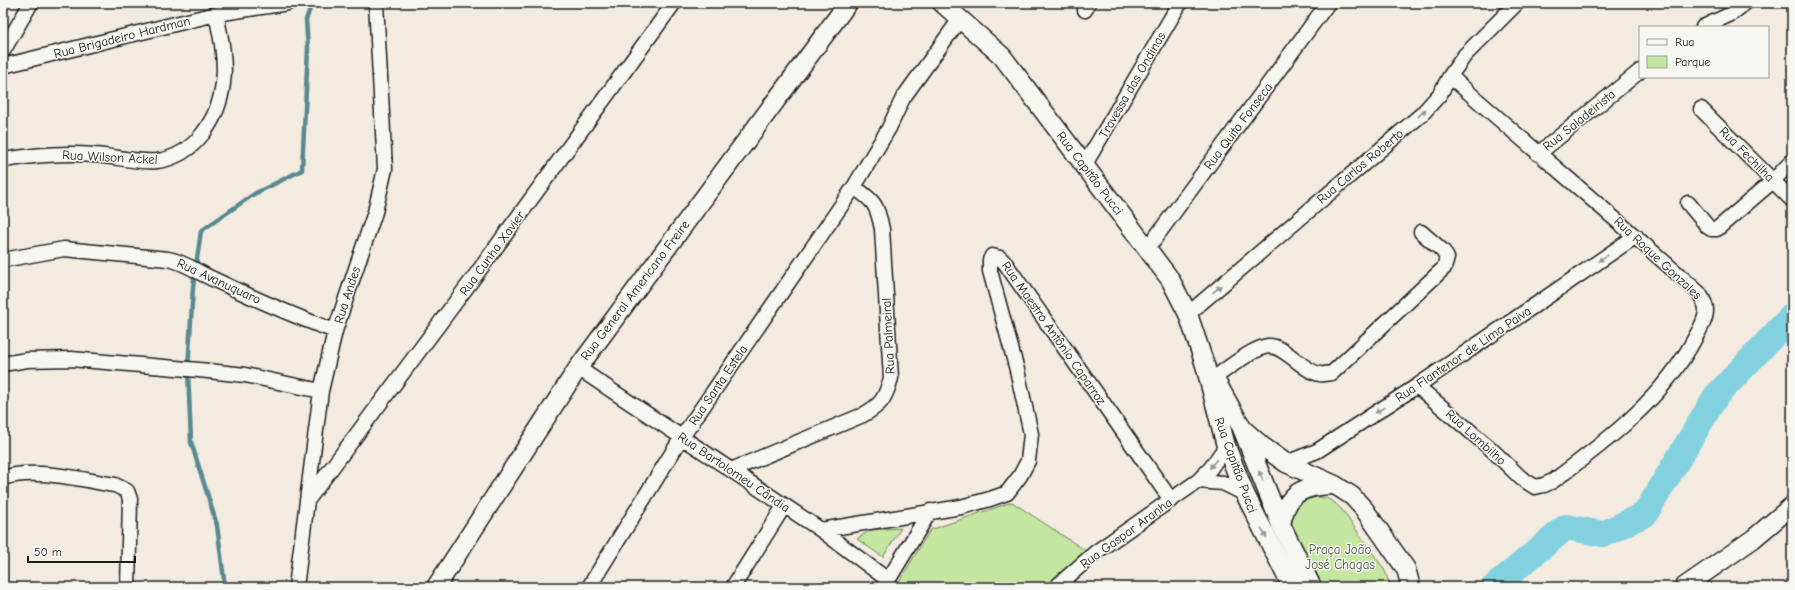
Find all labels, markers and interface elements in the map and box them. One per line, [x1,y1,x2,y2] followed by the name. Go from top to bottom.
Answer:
[52,13,192,61] street label: Rua Brigadeiro Hardman
[1639,26,1769,78] legend
[1096,29,1168,141] street label: Travessa das Ondinas
[1675,35,1694,49] text: Rua
[1675,55,1710,69] text: Parque
[1201,80,1275,172] street label: Rua Quito Fonseca
[1540,86,1618,154] street label: Rua Saladeirista
[1417,108,1427,118] one-way arrow
[1716,123,1778,185] street label: Rua Fechilha
[1314,125,1406,206] street label: Rua Carlos Roberto
[1054,128,1126,218] street label: Rua Capitão Pucci
[62,147,158,167] street label: Rua Wilson Ackel
[456,207,528,298] street label: Rua Cunha Xavier
[1611,214,1705,302] street label: Rua Roque Gonzales
[577,217,693,363] street label: Rua General Americano Freire
[1598,254,1609,262] one-way arrow
[175,255,263,307] street label: Rua Avanuquaro
[999,258,1110,408] street label: Rua Maestro Antônio Caparroz
[331,265,363,325] street label: Rua Andes
[1212,284,1222,293] one-way arrow
[879,297,897,375] street label: Rua Palmeiral
[1392,303,1534,405] street label: Rua Flantenor de Lima Paiva
[686,342,750,428] street label: Rua Santa Estela
[1375,406,1385,414] one-way arrow
[1443,406,1509,468] street label: Rua Lombilho
[1212,415,1260,515] street label: Rua Capitão Pucci
[675,429,793,515] street label: Rua Bartolomeu Cândia
[1209,459,1218,470] one-way arrow
[1257,470,1263,482] one-way arrow
[1077,495,1175,571] street label: Rua Gaspar Aranha
[1260,527,1267,539] one-way arrow
[28,538,135,564] scale bar
[1305,542,1375,572] park label: Praça João José Chagas
[34,545,62,559] text: 50 m

